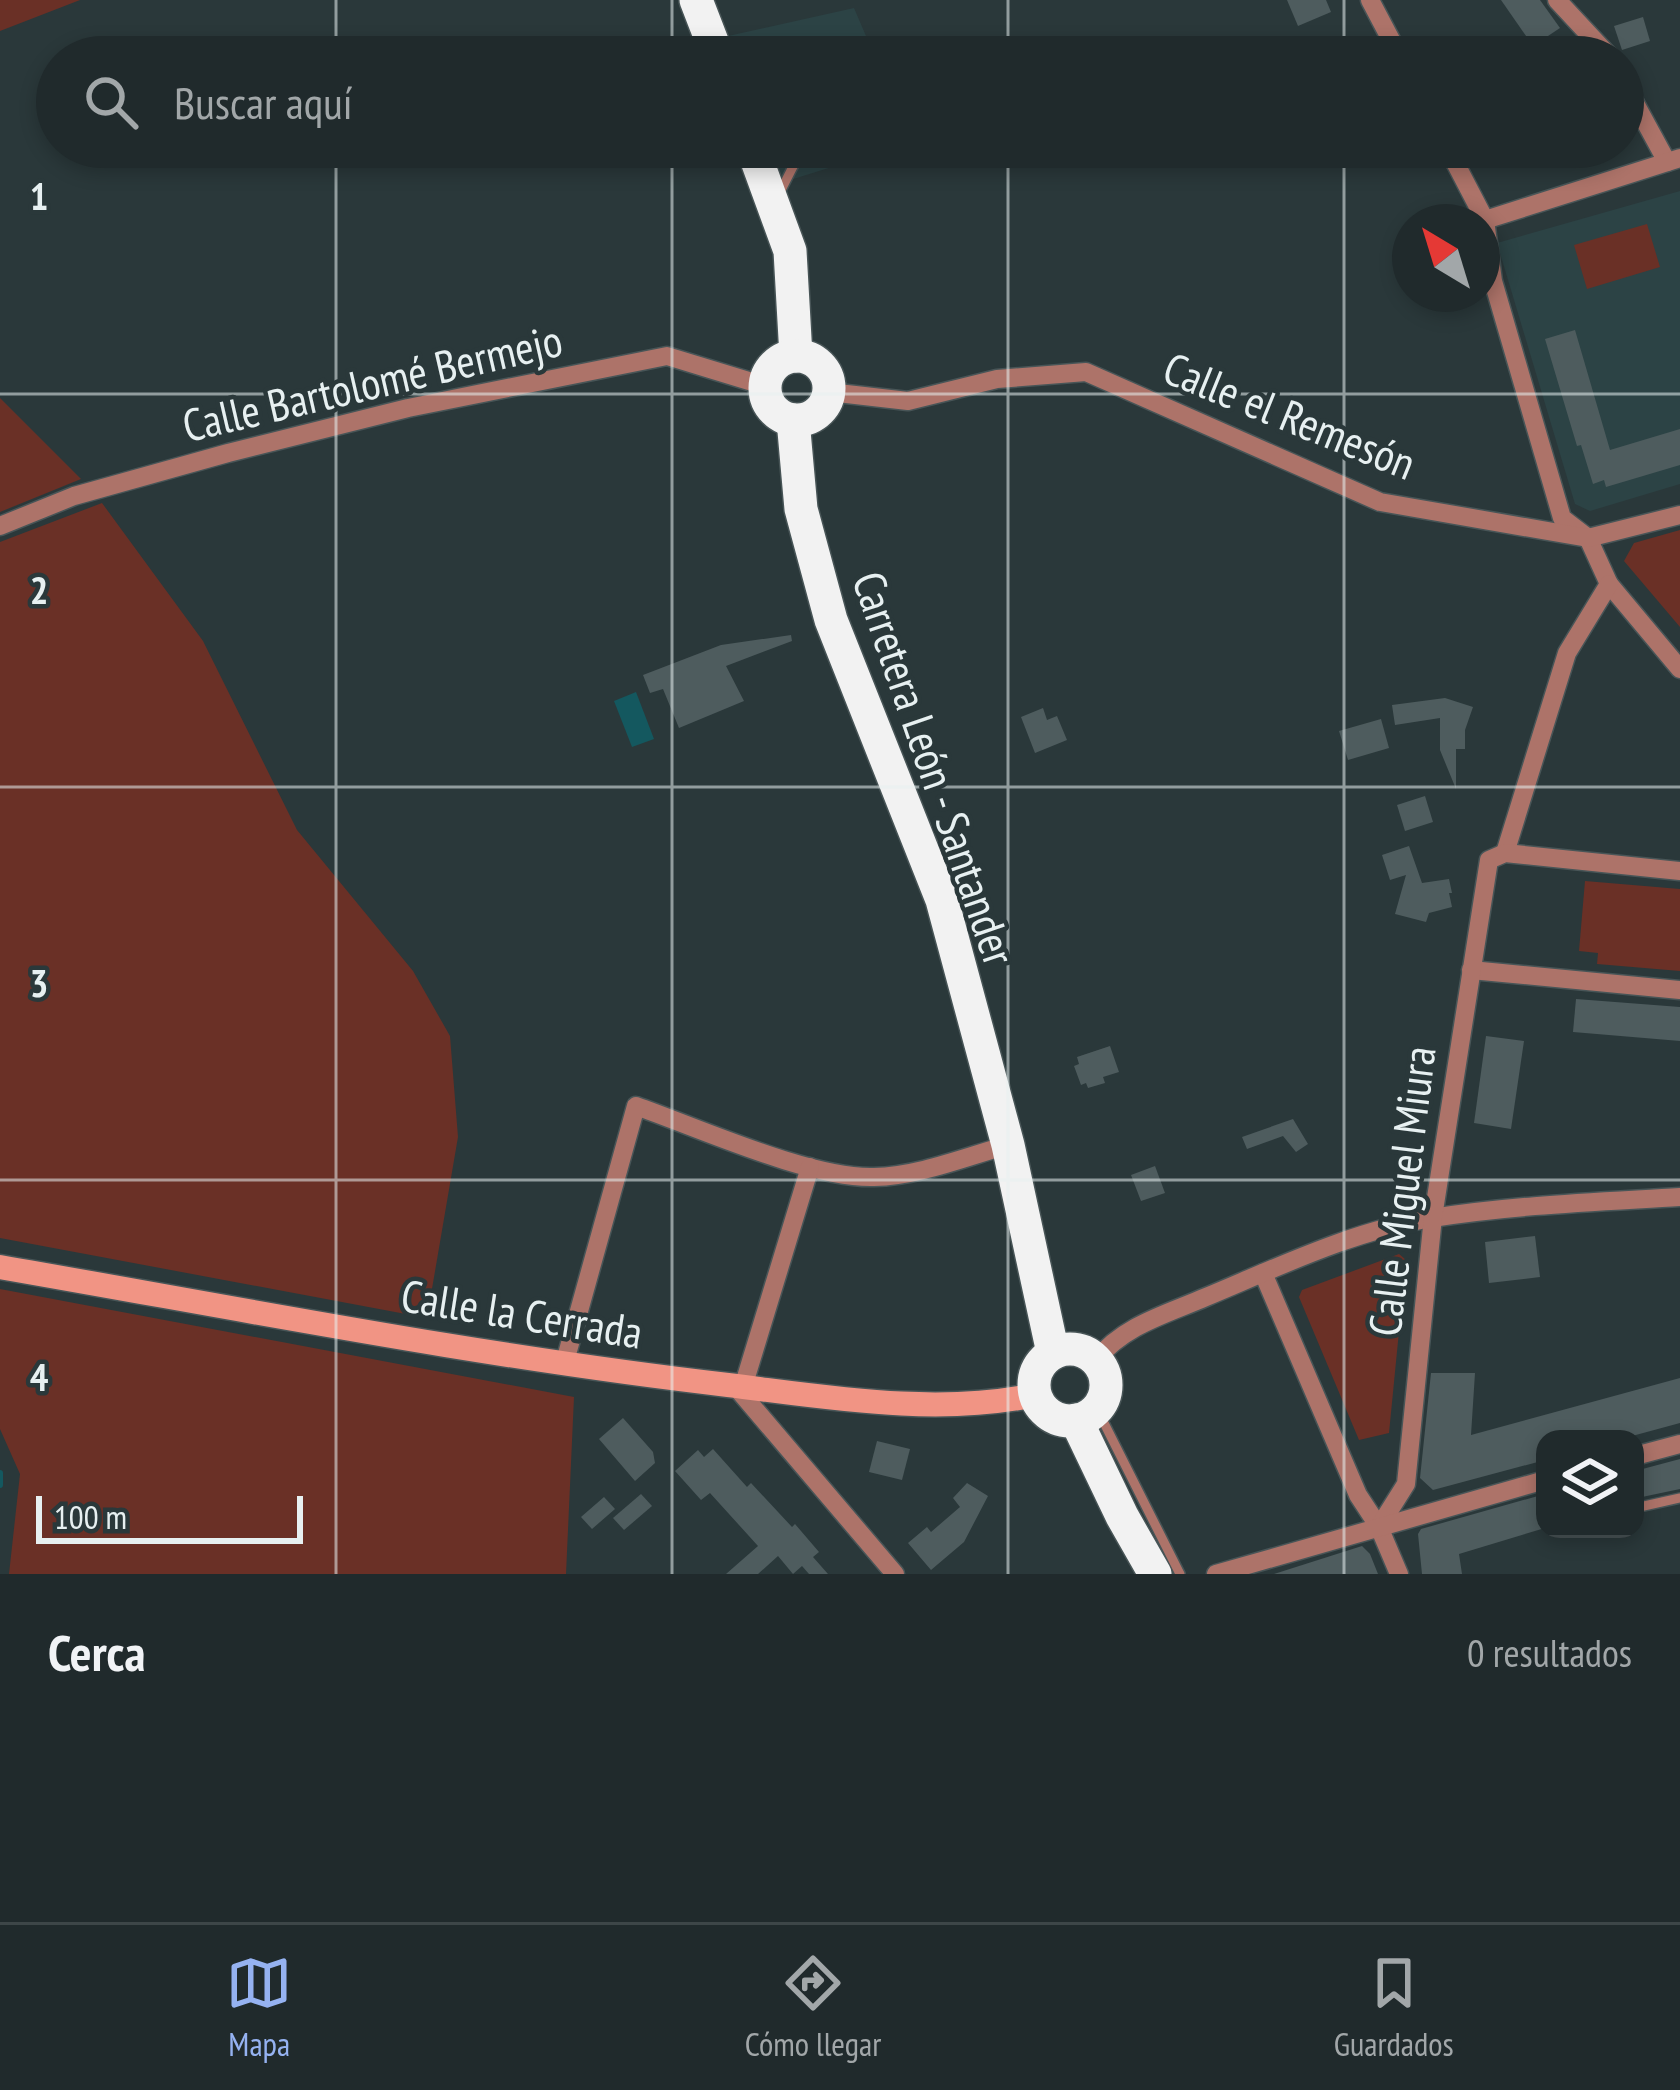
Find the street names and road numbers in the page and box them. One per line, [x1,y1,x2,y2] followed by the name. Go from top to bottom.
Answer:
[177,310,567,454] street label: Calle Bartolomé Bermejo
[1156,338,1424,492] street label: Calle el Remesón
[840,564,1030,973] street label: Carretera León - Santander
[1354,1043,1448,1339] street label: Calle Miguel Miura
[397,1265,647,1361] street label: Calle la Cerrada

